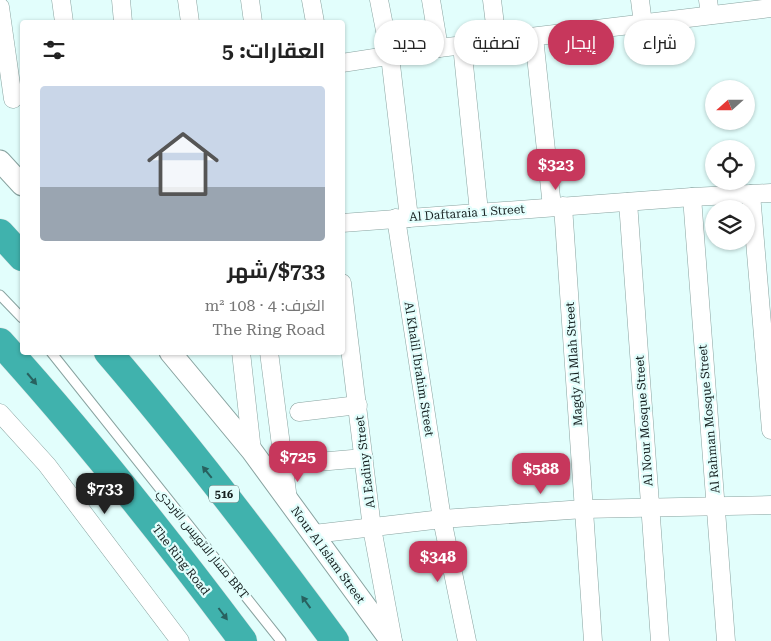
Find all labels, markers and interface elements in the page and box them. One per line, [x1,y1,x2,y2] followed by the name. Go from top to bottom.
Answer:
[374,20,444,65] chip: جديد
[454,20,538,65] chip: تصفية
[548,20,614,65] chip: إيجار
[624,20,695,65] chip: شراء
[40,36,68,64] icon: filters
[222,39,325,63] text: العقارات: 5
[705,80,755,130] north arrow
[705,80,755,250] map controls
[138,119,228,209] icon: home
[705,140,755,190] button: locate
[526,148,586,191] pin: $323
[538,155,574,174] text: $323
[705,200,755,250] button: layers
[409,202,526,224] street label: Al Daftaraia 1 Street
[227,259,325,283] text: $733/شهر
[205,296,325,315] text: الغرف: 4 · 108 m²
[401,301,437,438] street label: Al Khalil Ibrahim Street
[563,301,585,427] street label: Magdy Al Mlah Street
[212,320,325,339] text: The Ring Road
[695,343,722,494] street label: Al Rahman Mosque Street
[632,355,656,487] street label: Al Nour Mosque Street
[27,372,38,385] one-way arrow
[352,414,378,509] street label: Al Eadiny Street
[268,440,328,483] pin: $725
[280,447,316,466] text: $725
[511,452,571,495] pin: $588
[523,459,559,478] text: $588
[202,466,213,479] one-way arrow
[75,472,135,515] pin: $733
[87,479,123,498] text: $733
[152,486,251,603] street label: مسار الاتوبيس الترددي BRT
[209,486,239,502] road number: 516
[288,504,368,607] street label: Nour Al Islam Street
[149,522,213,598] street label: The Ring Road
[408,540,468,583] pin: $348
[420,547,456,566] text: $348
[301,595,311,609] one-way arrow
[217,607,228,620] one-way arrow

